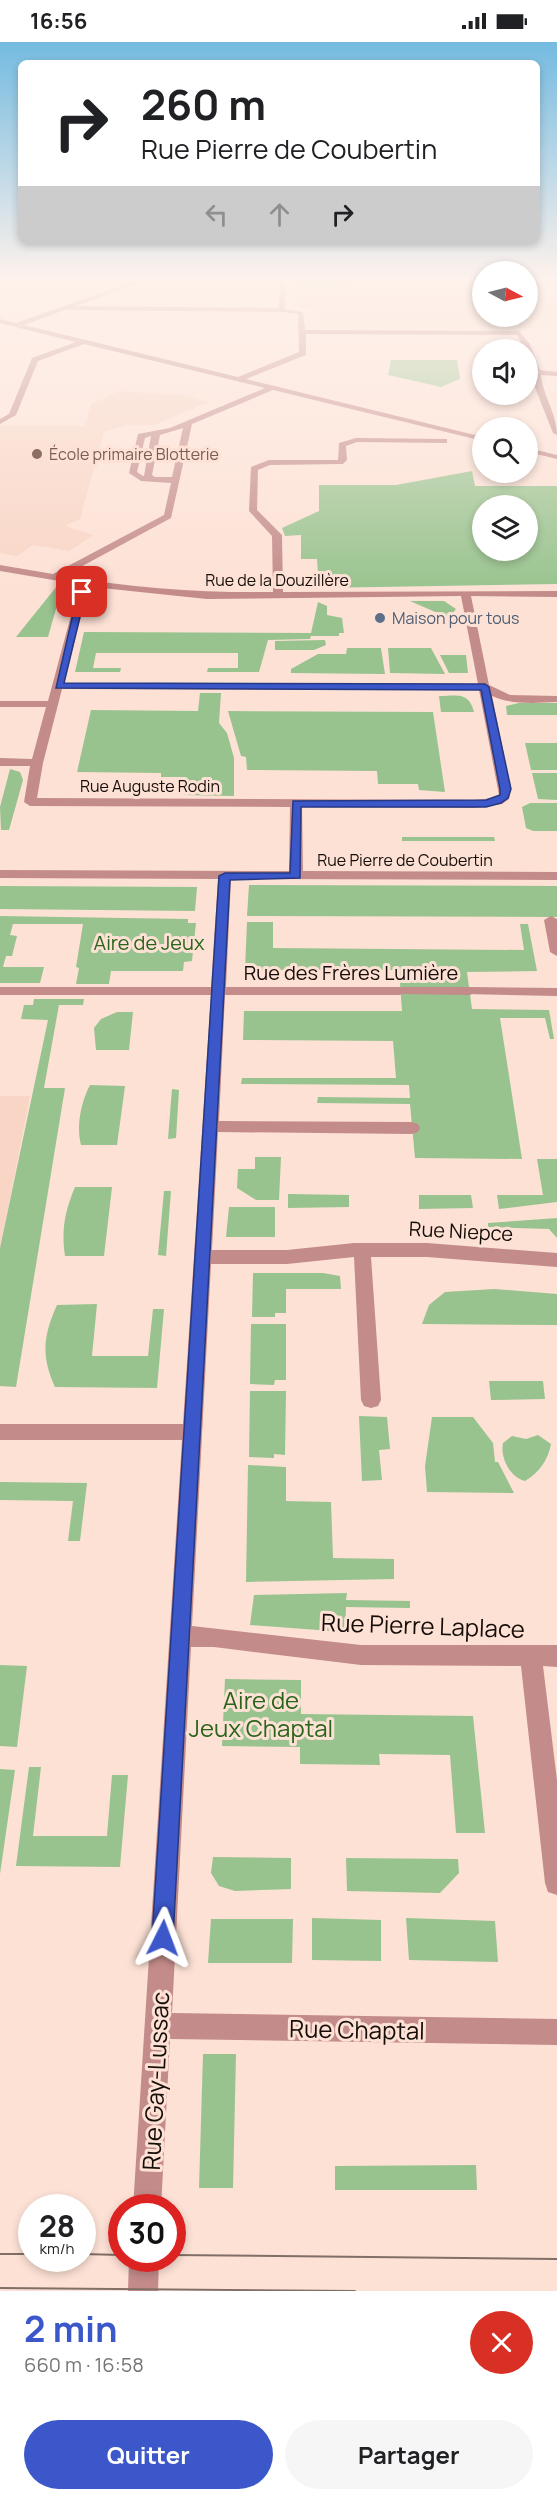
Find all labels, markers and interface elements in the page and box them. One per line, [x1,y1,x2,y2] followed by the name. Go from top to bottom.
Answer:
[30,6,87,36] text: 16:56
[141,75,266,133] text: 260 m
[42,84,120,162] icon: right
[141,130,437,167] text: Rue Pierre de Coubertin
[200,198,233,231] icon: left
[263,198,296,231] icon: ahead
[326,198,359,231] icon: right
[472,261,538,327] north arrow
[472,261,538,561] map controls
[472,339,538,405] button: sound
[472,417,538,483] button: search
[49,443,219,465] place label: École primaire Blotterie
[30,447,44,461] marker: École primaire Blotterie
[472,495,538,561] button: layers
[56,566,107,617] pin
[205,569,349,591] street label: Rue de la Douzillère
[65,575,98,608] icon: arrive
[392,607,520,629] place label: Maison pour tous
[373,611,387,625] marker: Maison pour tous
[80,775,220,797] street label: Rue Auguste Rodin
[317,849,493,871] street label: Rue Pierre de Coubertin
[94,929,205,956] park label: Aire de Jeux
[244,959,458,986] street label: Rue des Frères Lumière
[408,1215,514,1247] street label: Rue Niepce
[321,1605,525,1645] street label: Rue Pierre Laplace
[189,1683,333,1744] park label: Aire de Jeux Chaptal
[131,1906,195,1970] position arrow
[134,1991,176,2171] street label: Rue Gay-Lussac
[289,2011,425,2047] street label: Rue Chaptal
[108,2194,186,2272] speed limit sign: 30
[39,2205,75,2246] text: 28
[40,2238,74,2259] text: km/h
[24,2304,118,2353] text: 2 min
[470,2311,533,2374] button: close
[24,2351,144,2378] text: 660 m · 16:58
[24,2420,273,2489] button: Quitter
[285,2420,533,2489] button: Partager

